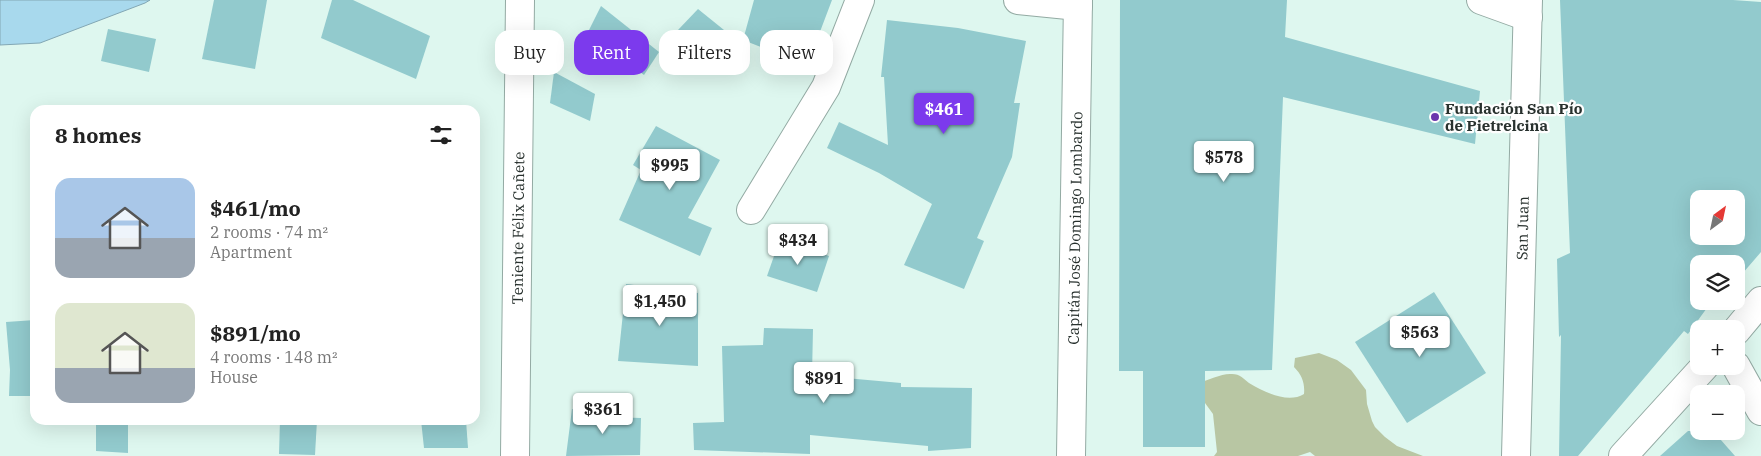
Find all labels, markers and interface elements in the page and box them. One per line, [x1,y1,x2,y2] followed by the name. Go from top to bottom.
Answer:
[495,30,564,75] chip: Buy
[574,30,649,75] chip: Rent
[659,30,750,75] chip: Filters
[760,30,833,75] chip: New
[914,92,974,135] pin: $461
[925,99,963,119] text: $461
[1445,99,1583,135] place label: Fundación San Pío de Pietrelcina
[1063,111,1086,345] street label: Capitán José Domingo Lombardo
[1429,111,1441,123] marker: Fundación San Pío de Pietrelcina
[55,121,141,149] text: 8 homes
[427,121,455,149] icon: filters
[1194,140,1254,183] pin: $578
[1205,147,1243,167] text: $578
[640,148,700,191] pin: $995
[507,152,528,304] street label: Teniente Félix Cañete
[651,155,689,175] text: $995
[1690,190,1745,245] north arrow
[1690,190,1745,440] map controls
[210,194,301,222] text: $461/mo
[1512,195,1532,260] street label: San Juan
[95,198,155,258] icon: home
[210,222,328,242] text: 2 rooms · 74 m²
[768,224,828,266] pin: $434
[779,230,817,250] text: $434
[210,242,292,262] text: Apartment
[1690,255,1745,310] button: layers
[619,284,701,327] pin: $1,450
[634,291,686,311] text: $1,450
[1390,316,1450,358] pin: $563
[210,319,301,347] text: $891/mo
[1690,320,1745,375] button: +
[1401,322,1439,342] text: $563
[95,323,155,383] icon: home
[210,347,338,367] text: 4 rooms · 148 m²
[794,362,854,404] pin: $891
[210,367,258,387] text: House
[805,368,843,388] text: $891
[1690,385,1745,440] button: −
[573,392,633,435] pin: $361
[584,399,622,419] text: $361

